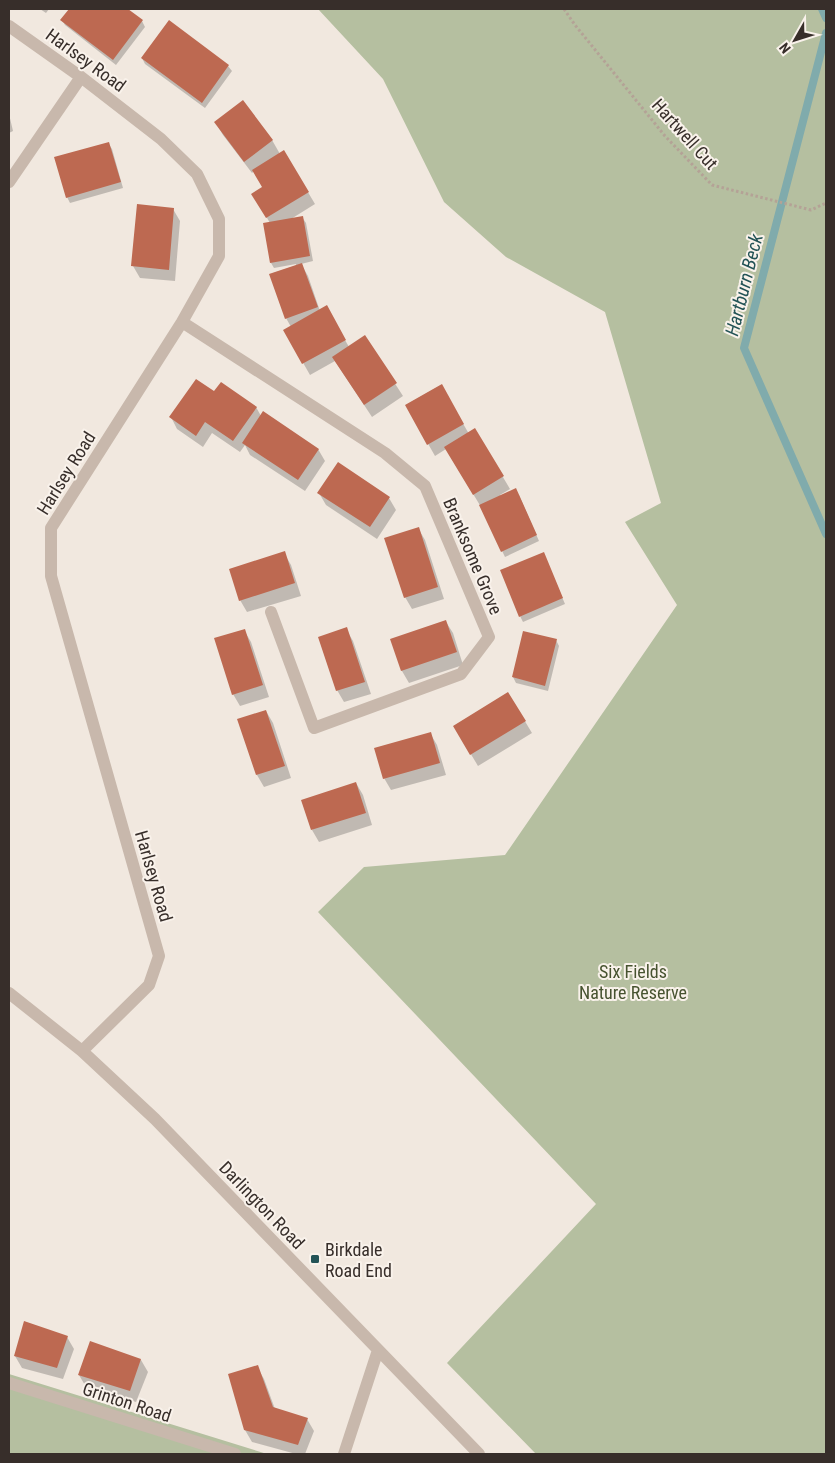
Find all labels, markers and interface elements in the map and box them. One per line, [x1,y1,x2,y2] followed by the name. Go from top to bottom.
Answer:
[770,15,820,65] north arrow
[42,24,130,96] street label: Harlsey Road
[776,40,794,57] text: N
[648,94,722,174] street label: Hartwell Cut
[720,231,768,338] water label: Hartburn Beck
[32,428,100,518] street label: Harlsey Road
[439,495,507,617] street label: Branksome Grove
[131,828,177,924] street label: Harlsey Road
[579,961,687,1003] park label: Six Fields Nature Reserve
[215,1157,309,1253] street label: Darlington Road
[325,1239,392,1281] place label: Birkdale Road End
[309,1253,321,1265] marker: Birkdale Road End
[80,1378,174,1426] street label: Grinton Road

